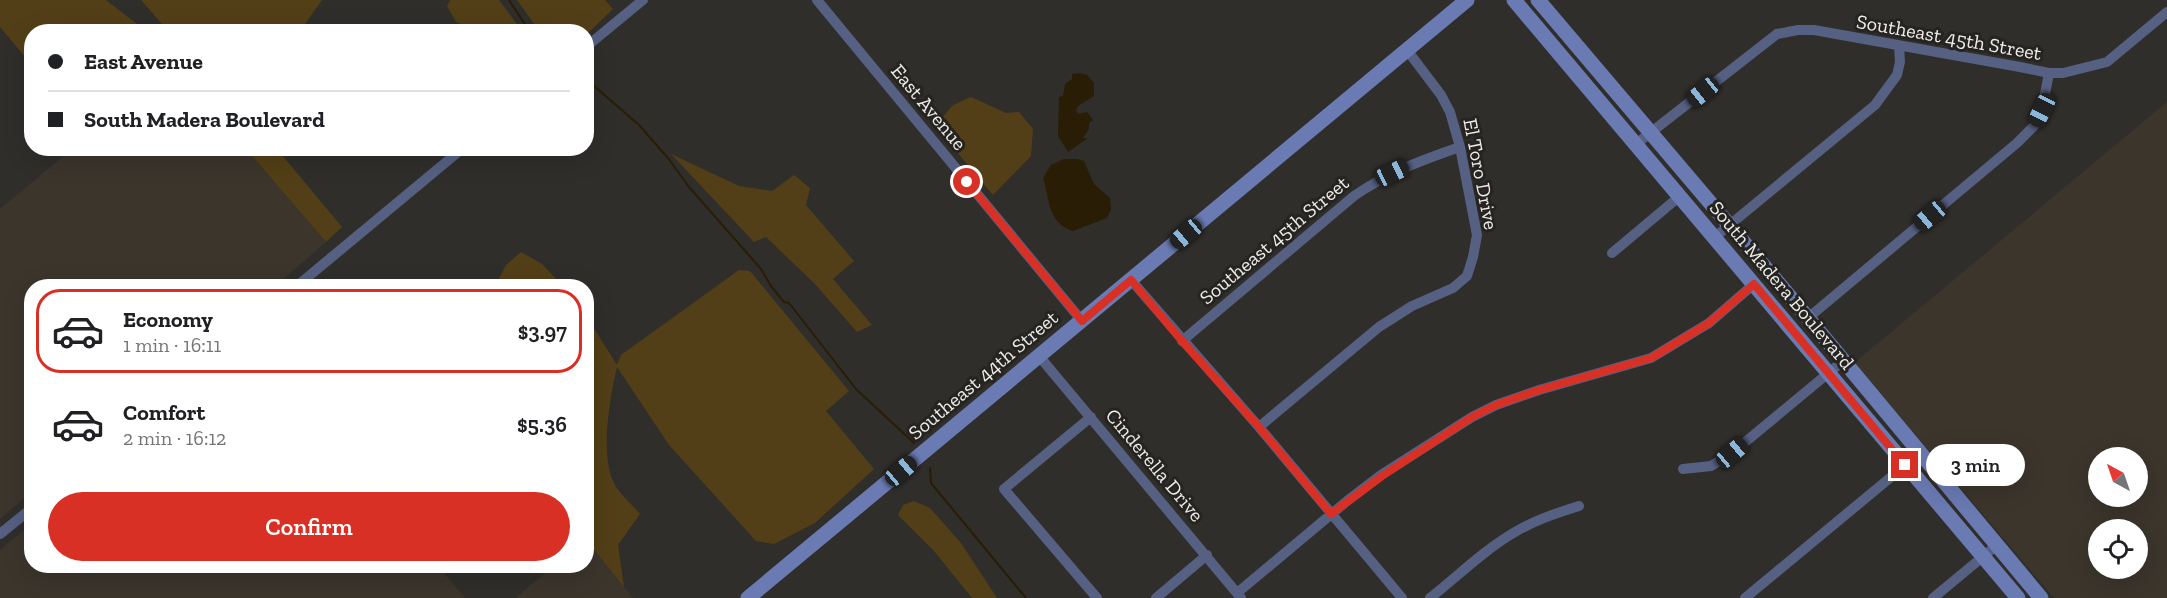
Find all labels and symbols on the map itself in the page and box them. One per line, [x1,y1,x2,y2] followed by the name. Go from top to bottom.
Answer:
[1855,9,2044,65] street label: Southeast 45th Street
[886,59,972,155] street label: East Avenue
[1683,74,1723,110] car
[2026,90,2058,130] car
[1458,116,1504,232] street label: El Toro Drive
[1372,157,1412,189] car
[953,168,980,195] route start
[1195,170,1354,309] street label: Southeast 45th Street
[1705,196,1859,374] street label: South Madera Boulevard
[1910,198,1950,234] car
[1166,216,1206,252] car
[903,305,1063,445] street label: Southeast 44th Street
[1101,404,1209,526] street label: Cinderella Drive
[1712,435,1752,471] car
[1926,444,2025,486] callout: 3 min
[2088,447,2148,507] north arrow
[1891,451,1918,478] route end
[881,453,921,489] car

